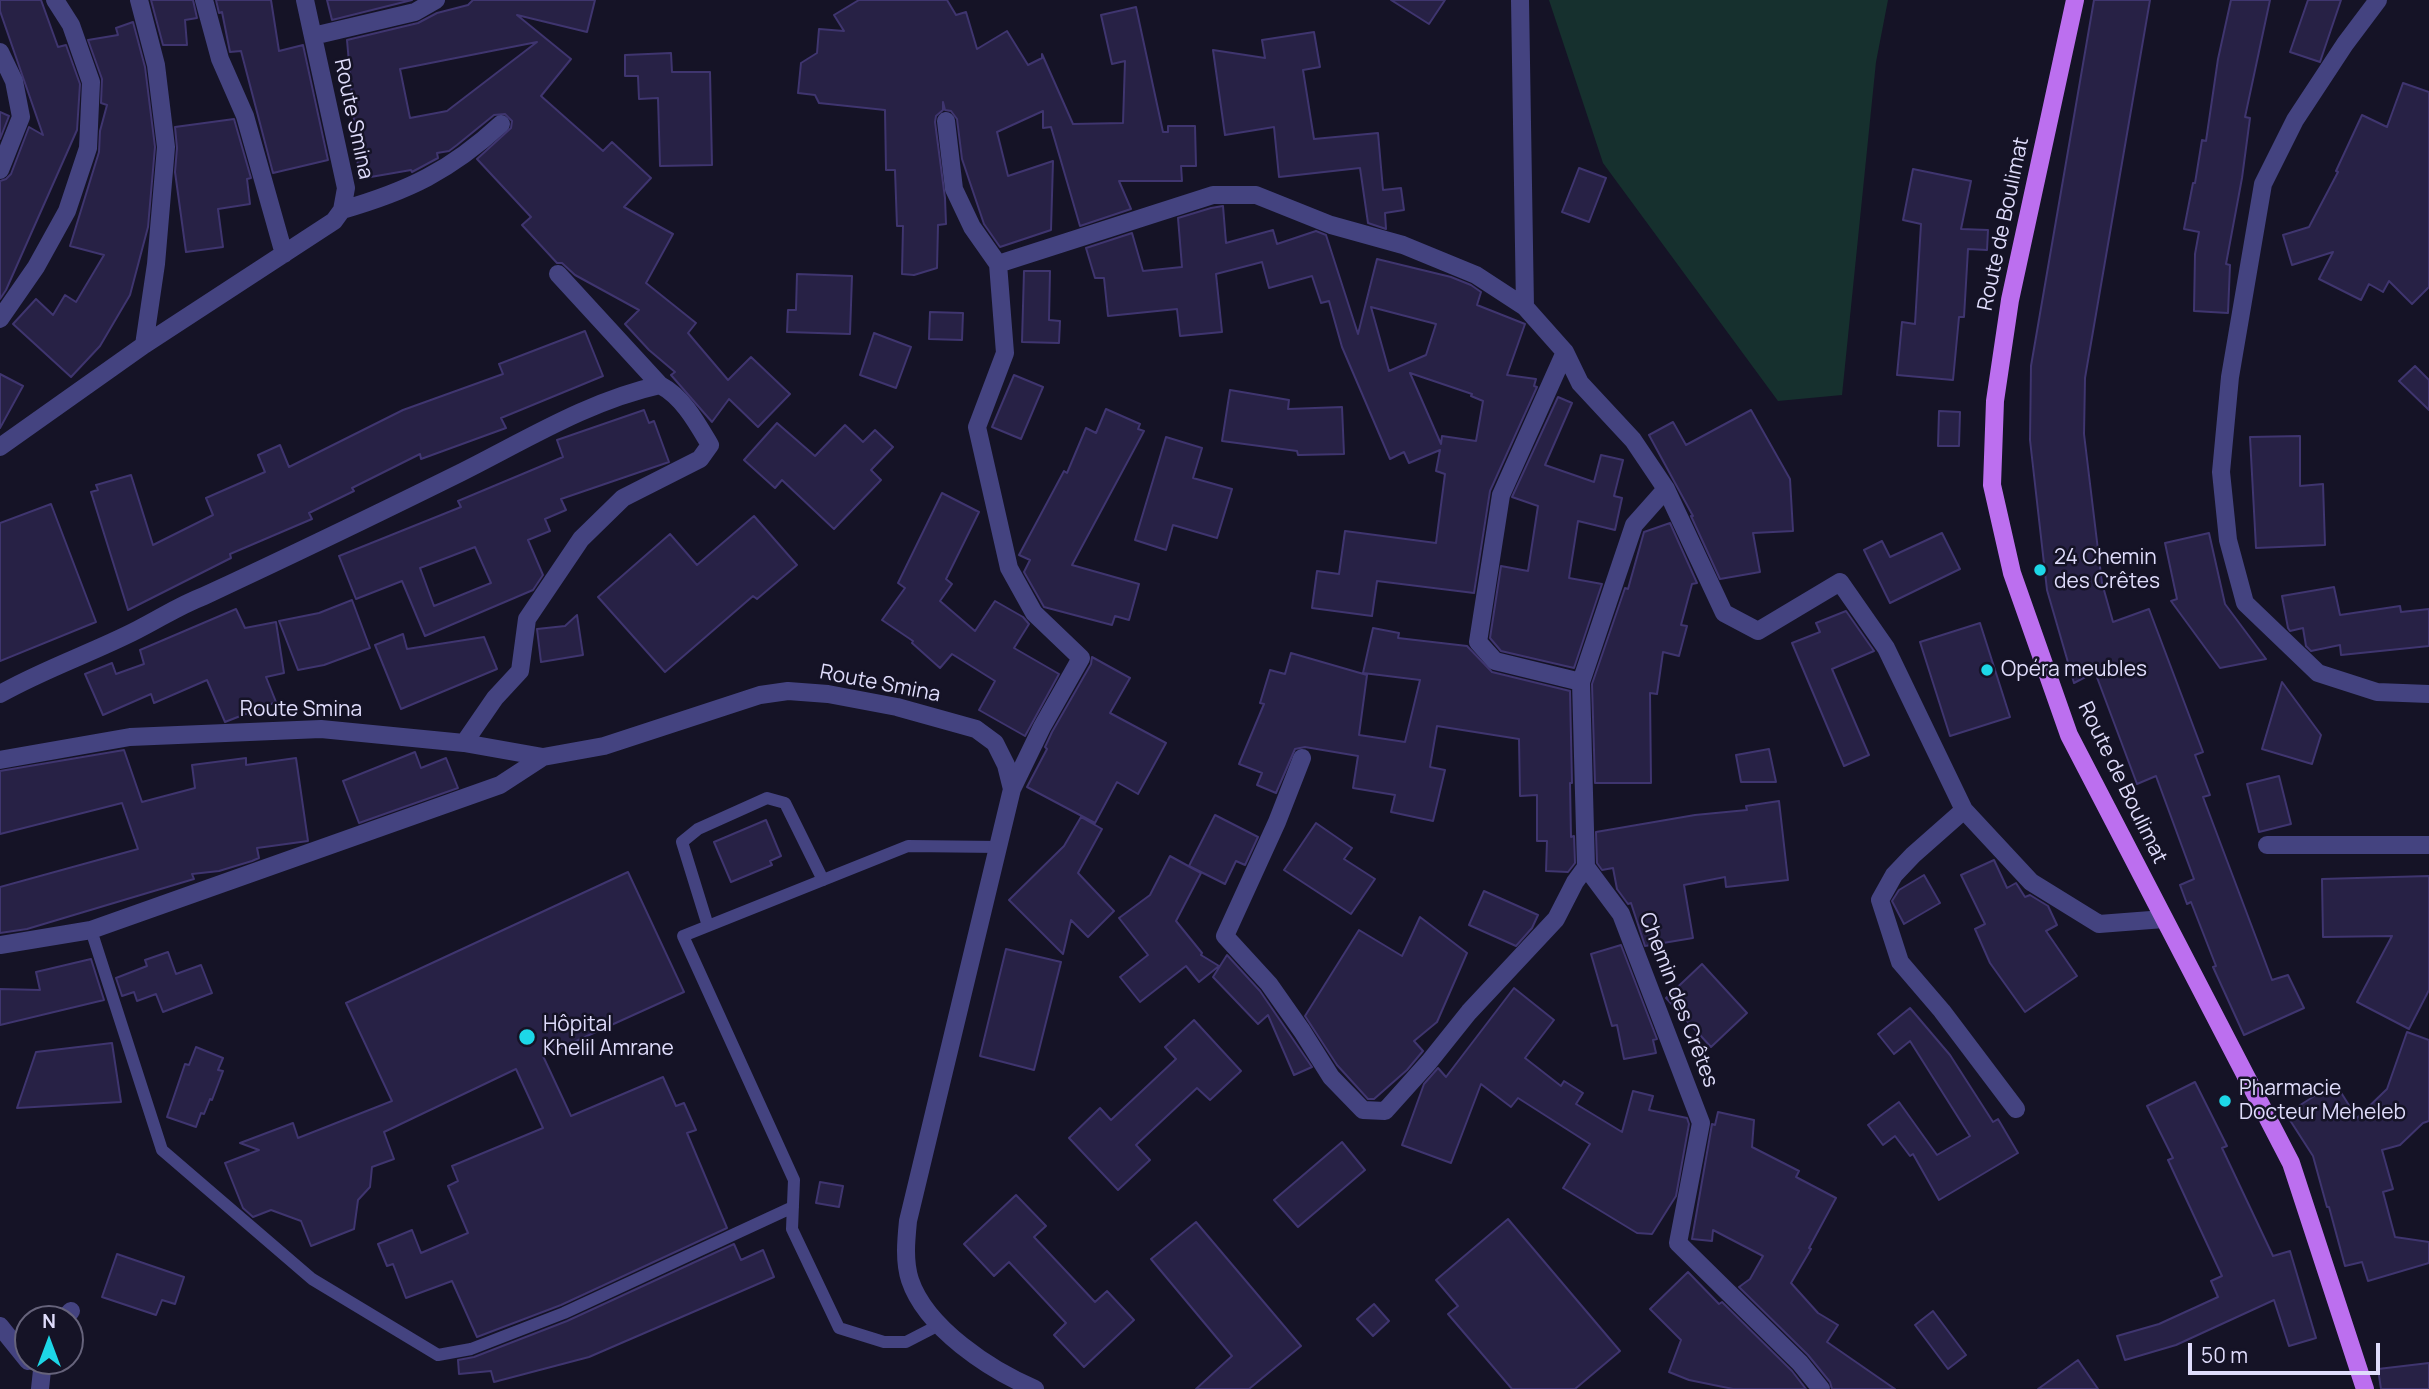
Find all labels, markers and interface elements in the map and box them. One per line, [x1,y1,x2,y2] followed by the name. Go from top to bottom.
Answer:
[328,57,378,181] street label: Route Smina
[1973,135,2035,313] street label: Route de Boulimat
[2054,545,2160,595] place label: 24 Chemin des Crêtes
[2032,562,2048,578] marker: 24 Chemin des Crêtes
[2001,657,2147,683] place label: Opéra meubles
[818,660,942,708] street label: Route Smina
[1979,662,1995,678] marker: Opéra meubles
[240,697,362,723] street label: Route Smina
[2072,698,2172,868] street label: Route de Boulimat
[1633,909,1723,1091] street label: Chemin des Crêtes
[543,1012,674,1062] place label: Hôpital Khelil Amrane
[517,1027,537,1047] marker: Hôpital Khelil Amrane
[2239,1076,2406,1126] place label: Pharmacie Docteur Meheleb
[2217,1093,2233,1109] marker: Pharmacie Docteur Meheleb
[14,1305,84,1375] north arrow
[42,1308,56,1334] text: N
[2191,1330,2384,1374] scale bar
[2201,1341,2248,1369] text: 50 m

